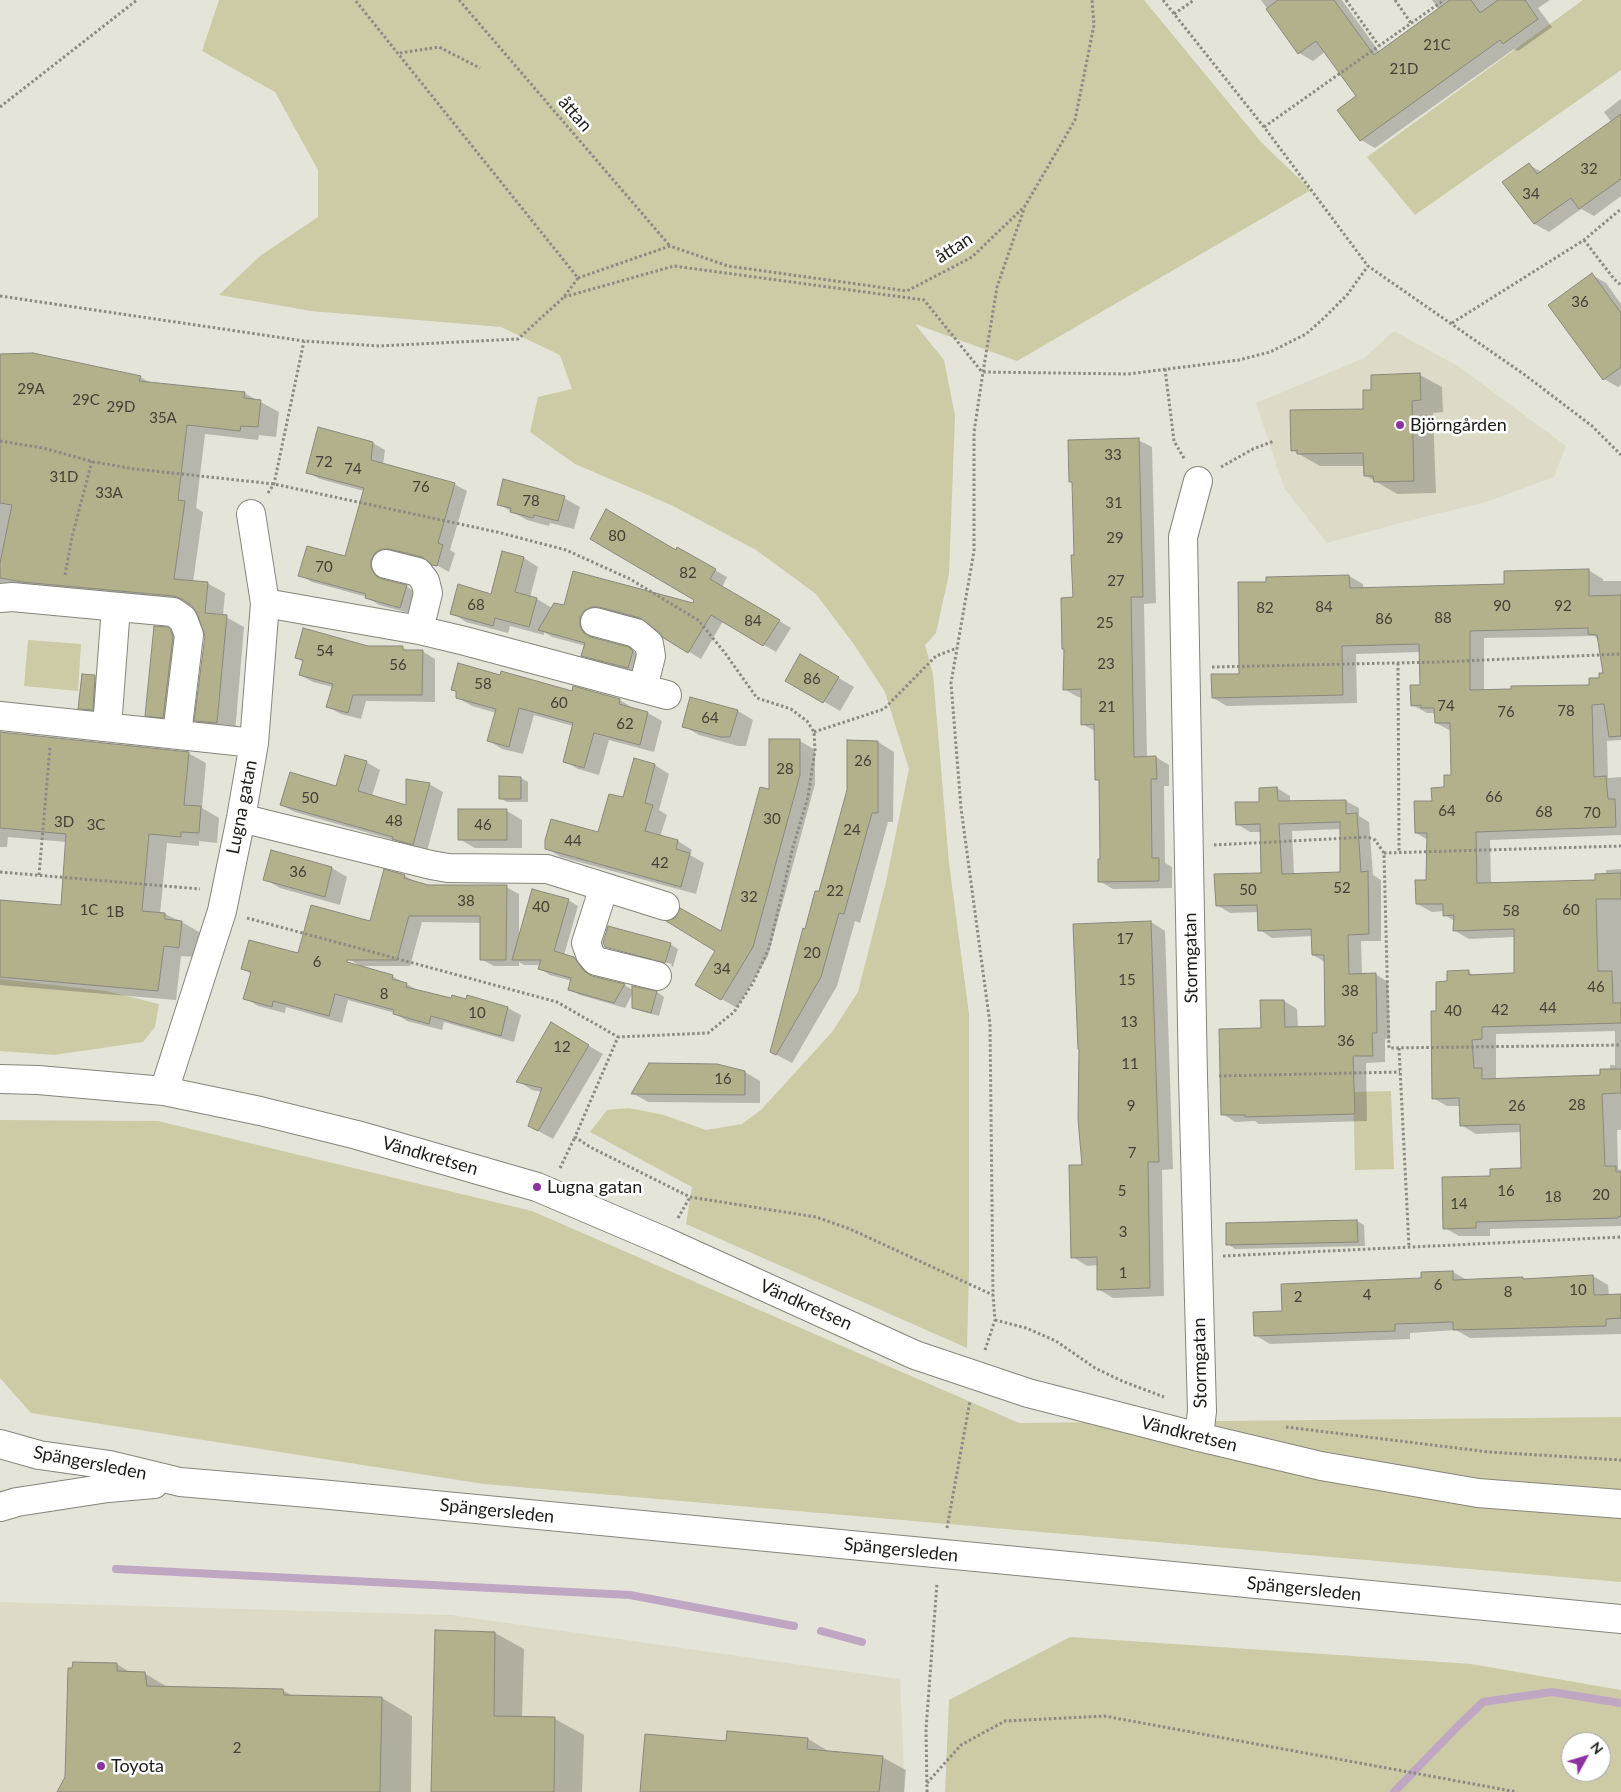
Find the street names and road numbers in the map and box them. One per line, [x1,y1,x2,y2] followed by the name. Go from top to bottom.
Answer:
[554,92,596,136] street label: åttan
[931,228,977,268] street label: åttan
[222,758,262,856] street label: Lugna gatan
[1179,912,1203,1004] street label: Stormgatan
[380,1132,480,1180] street label: Vändkretsen
[757,1275,855,1335] street label: Vändkretsen
[1188,1317,1212,1409] street label: Stormgatan
[1139,1412,1239,1456] street label: Vändkretsen
[31,1441,149,1485] street label: Spängersleden
[439,1494,555,1528] street label: Spängersleden
[843,1533,959,1567] street label: Spängersleden
[1246,1572,1362,1606] street label: Spängersleden

